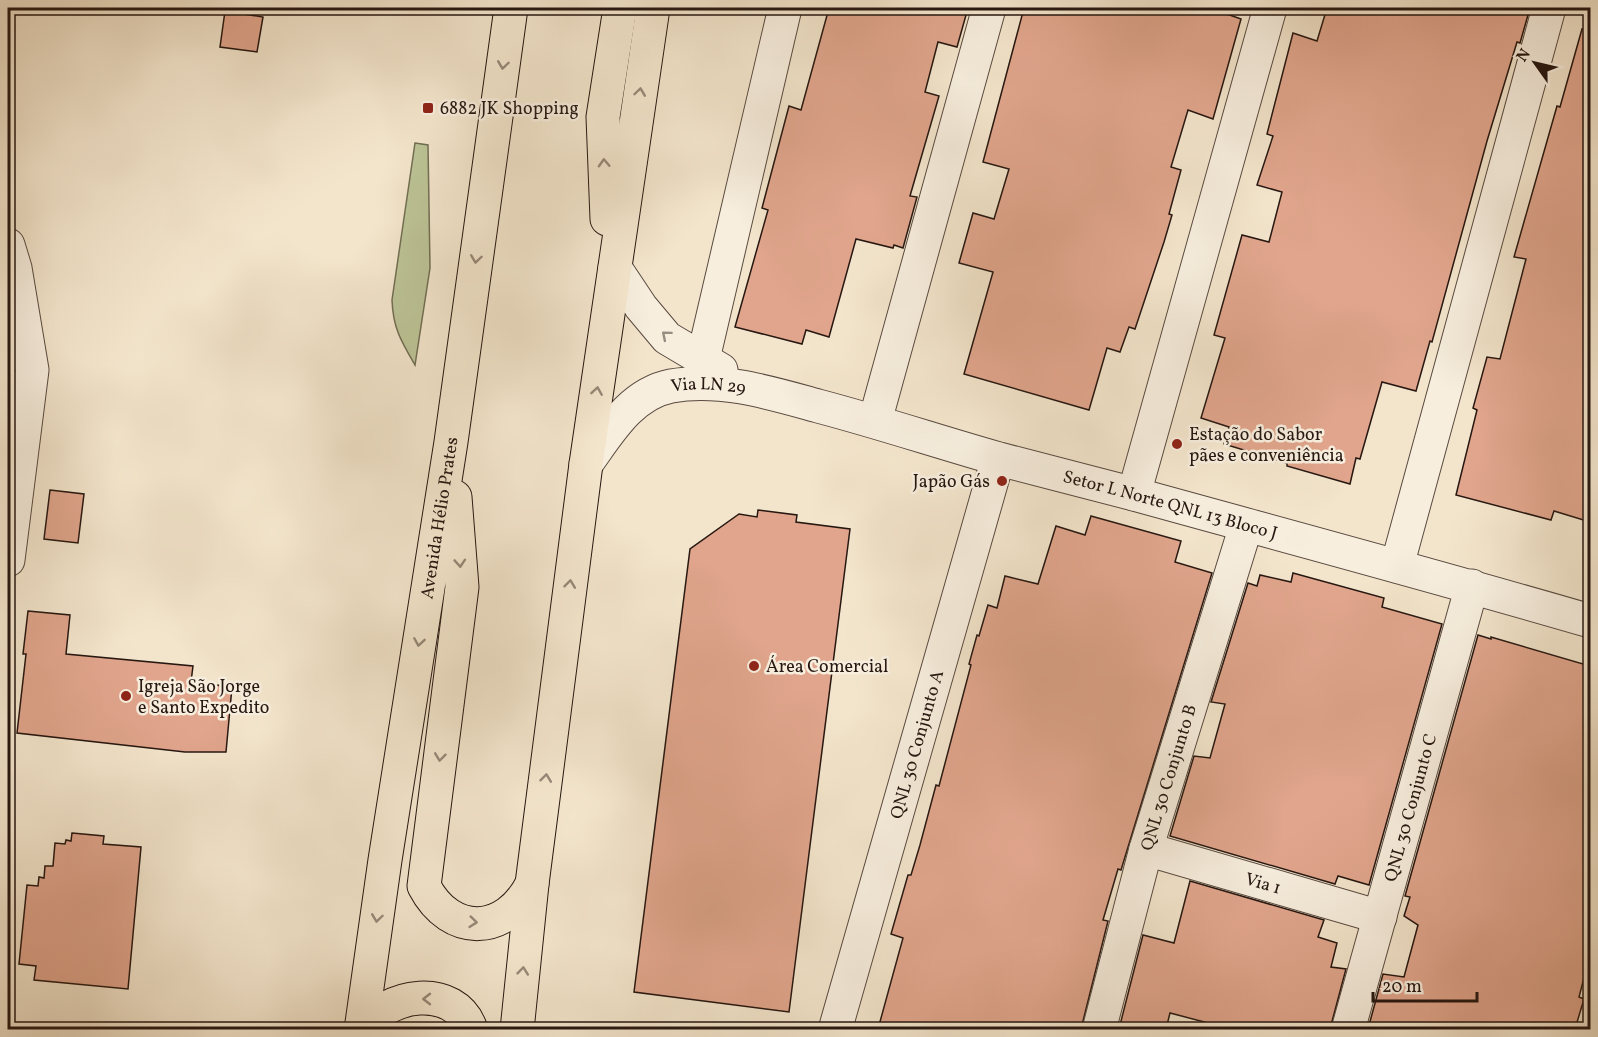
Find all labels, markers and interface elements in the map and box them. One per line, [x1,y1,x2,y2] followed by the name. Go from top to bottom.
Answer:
[1505,33,1565,93] north arrow
[1512,44,1537,67] text: N
[497,61,509,70] one-way arrow
[634,87,646,97] one-way arrow
[440,97,579,122] place label: 6882 JK Shopping
[421,101,435,115] marker: 6882 JK Shopping
[598,158,611,167] one-way arrow
[471,254,483,263] one-way arrow
[662,331,673,342] one-way arrow
[669,372,748,402] street label: Via LN 29
[590,386,602,396] one-way arrow
[1189,423,1344,469] place label: Estação do Sabor pães e conveniência
[415,436,466,601] street label: Avenida Hélio Prates
[1170,437,1184,451] marker: Estação do Sabor pães e conveniência
[1060,465,1280,547] street label: Setor L Norte QNL 13 Bloco J
[913,470,990,495] place label: Japão Gás
[995,474,1009,488] marker: Japão Gás
[453,558,466,567] one-way arrow
[564,580,576,589] one-way arrow
[414,637,426,646] one-way arrow
[766,655,888,680] place label: Área Comercial
[747,659,761,673] marker: Área Comercial
[885,667,951,822] street label: QNL 30 Conjunto A
[138,675,269,721] place label: Igreja São Jorge e Santo Expedito
[119,689,133,703] marker: Igreja São Jorge e Santo Expedito
[1135,701,1204,854] street label: QNL 30 Conjunto B
[1379,731,1444,885] street label: QNL 30 Conjunto C
[435,752,447,761] one-way arrow
[539,773,552,782] one-way arrow
[1242,867,1284,902] street label: Via 1
[371,913,384,922] one-way arrow
[469,915,478,928] one-way arrow
[1373,965,1476,1003] scale bar
[516,967,529,976] one-way arrow
[1382,975,1422,1000] text: 20 m
[422,993,431,1005] one-way arrow

